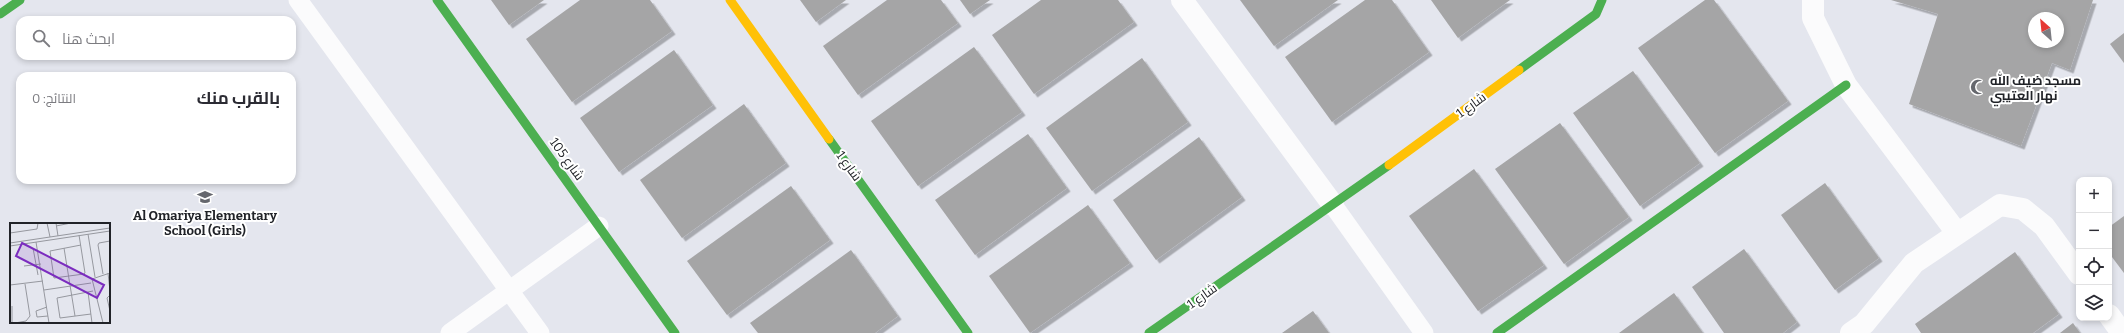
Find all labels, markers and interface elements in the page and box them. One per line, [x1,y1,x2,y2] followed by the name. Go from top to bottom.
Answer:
[2028,12,2064,48] north arrow
[16,16,296,60] search box
[30,27,52,49] icon: search
[62,30,115,48] text: ابحث هنا
[1990,71,2081,107] place label: مسجد ضيف الله نهار العتيبي
[1969,78,1987,96] mosque icon: مسجد ضيف الله نهار العتيبي
[197,88,280,109] text: بالقرب منك
[1453,89,1489,122] street label: شارع 1
[32,91,76,106] text: النتائج: 0
[546,135,587,184] street label: شارع 105
[832,148,865,184] street label: شارع 1
[2076,177,2112,321] map controls
[2076,177,2112,213] button: +
[196,188,214,206] school or university icon: Al Omariya Elementary School (Girls)
[133,208,278,238] place label: Al Omariya Elementary School (Girls)
[2076,213,2112,249] button: −
[10,223,110,323] inset map
[2076,249,2112,285] button: locate
[1184,280,1220,312] street label: شارع 1
[2076,285,2112,321] button: layers

